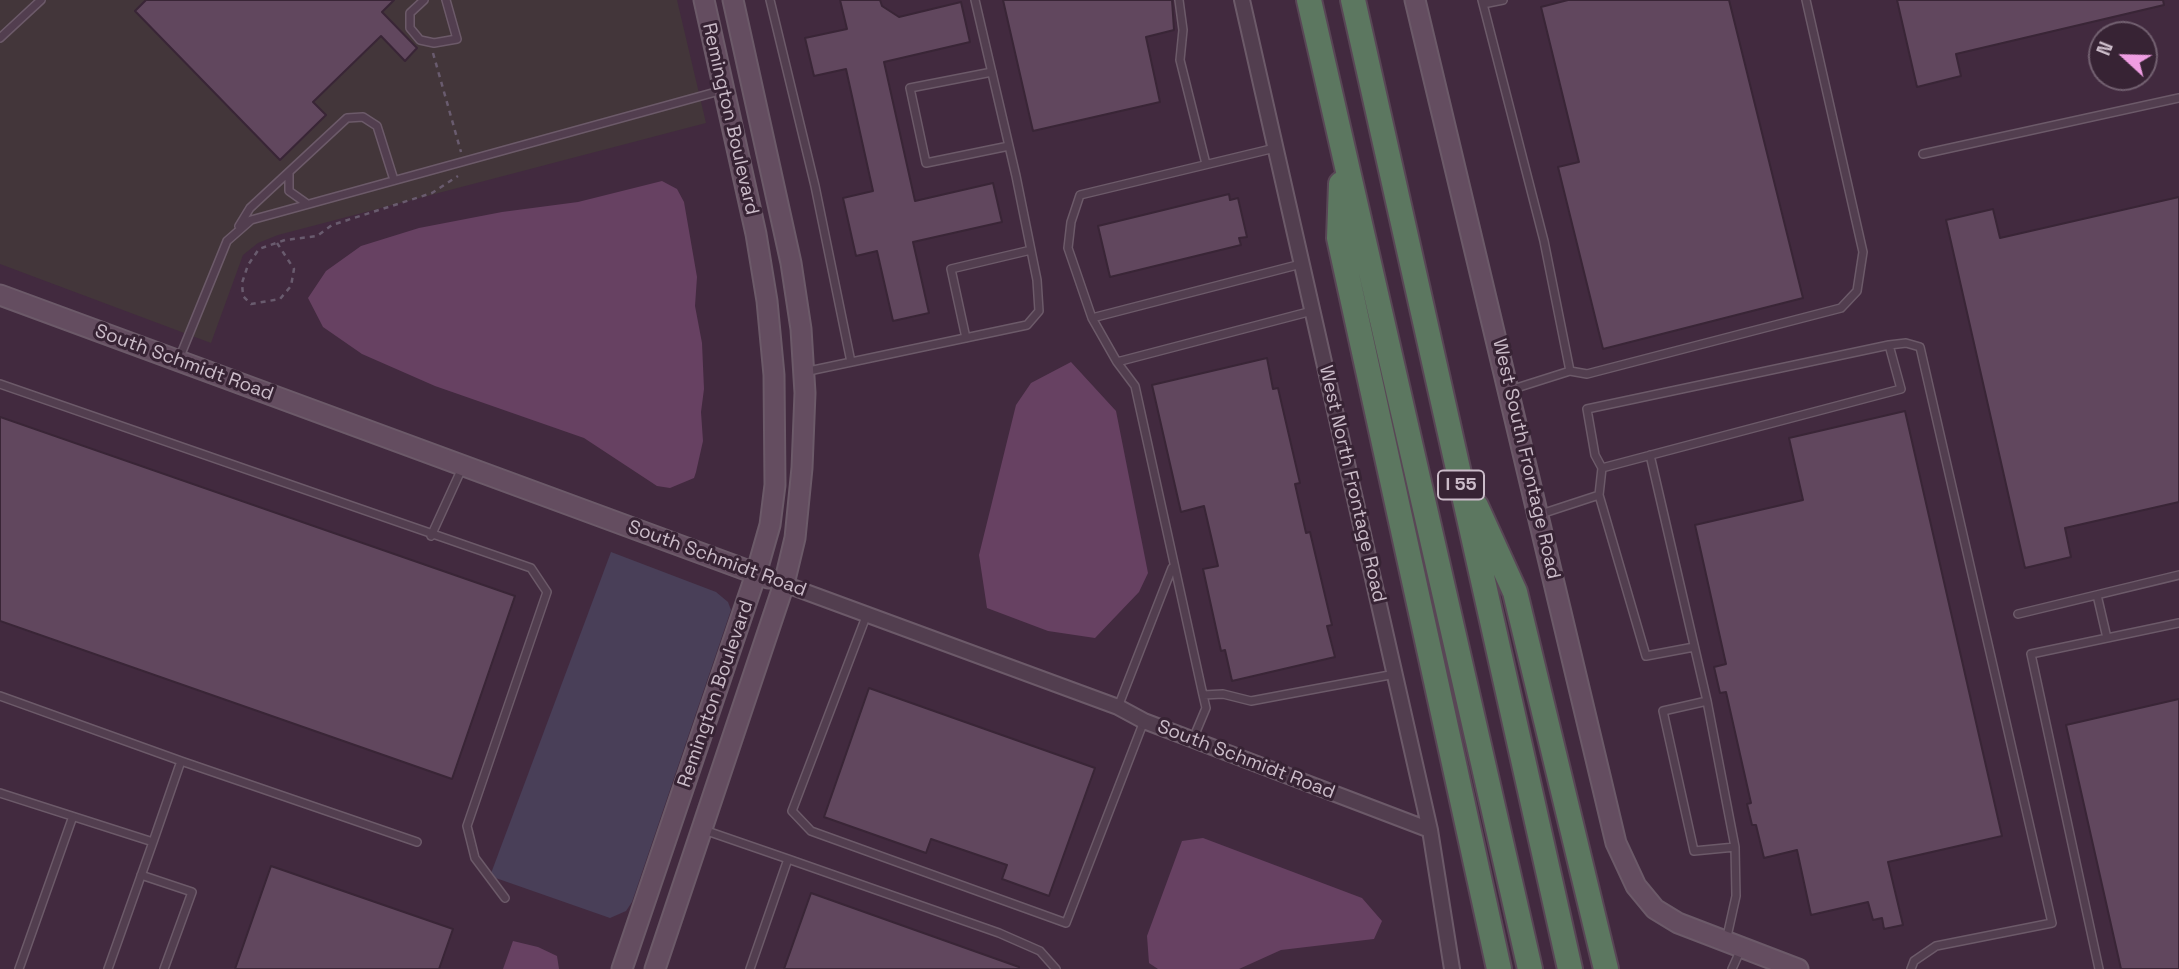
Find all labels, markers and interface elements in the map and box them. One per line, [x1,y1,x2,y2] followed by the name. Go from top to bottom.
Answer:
[697,21,763,217] street label: Remington Boulevard
[2088,21,2158,91] north arrow
[2091,38,2119,59] text: N
[92,320,276,406] street label: South Schmidt Road
[1487,337,1565,581] street label: West South Frontage Road
[1314,363,1390,605] street label: West North Frontage Road
[1438,471,1484,500] road number: I 55
[625,516,809,602] street label: South Schmidt Road
[673,598,759,790] street label: Remington Boulevard
[1154,716,1338,804] street label: South Schmidt Road

